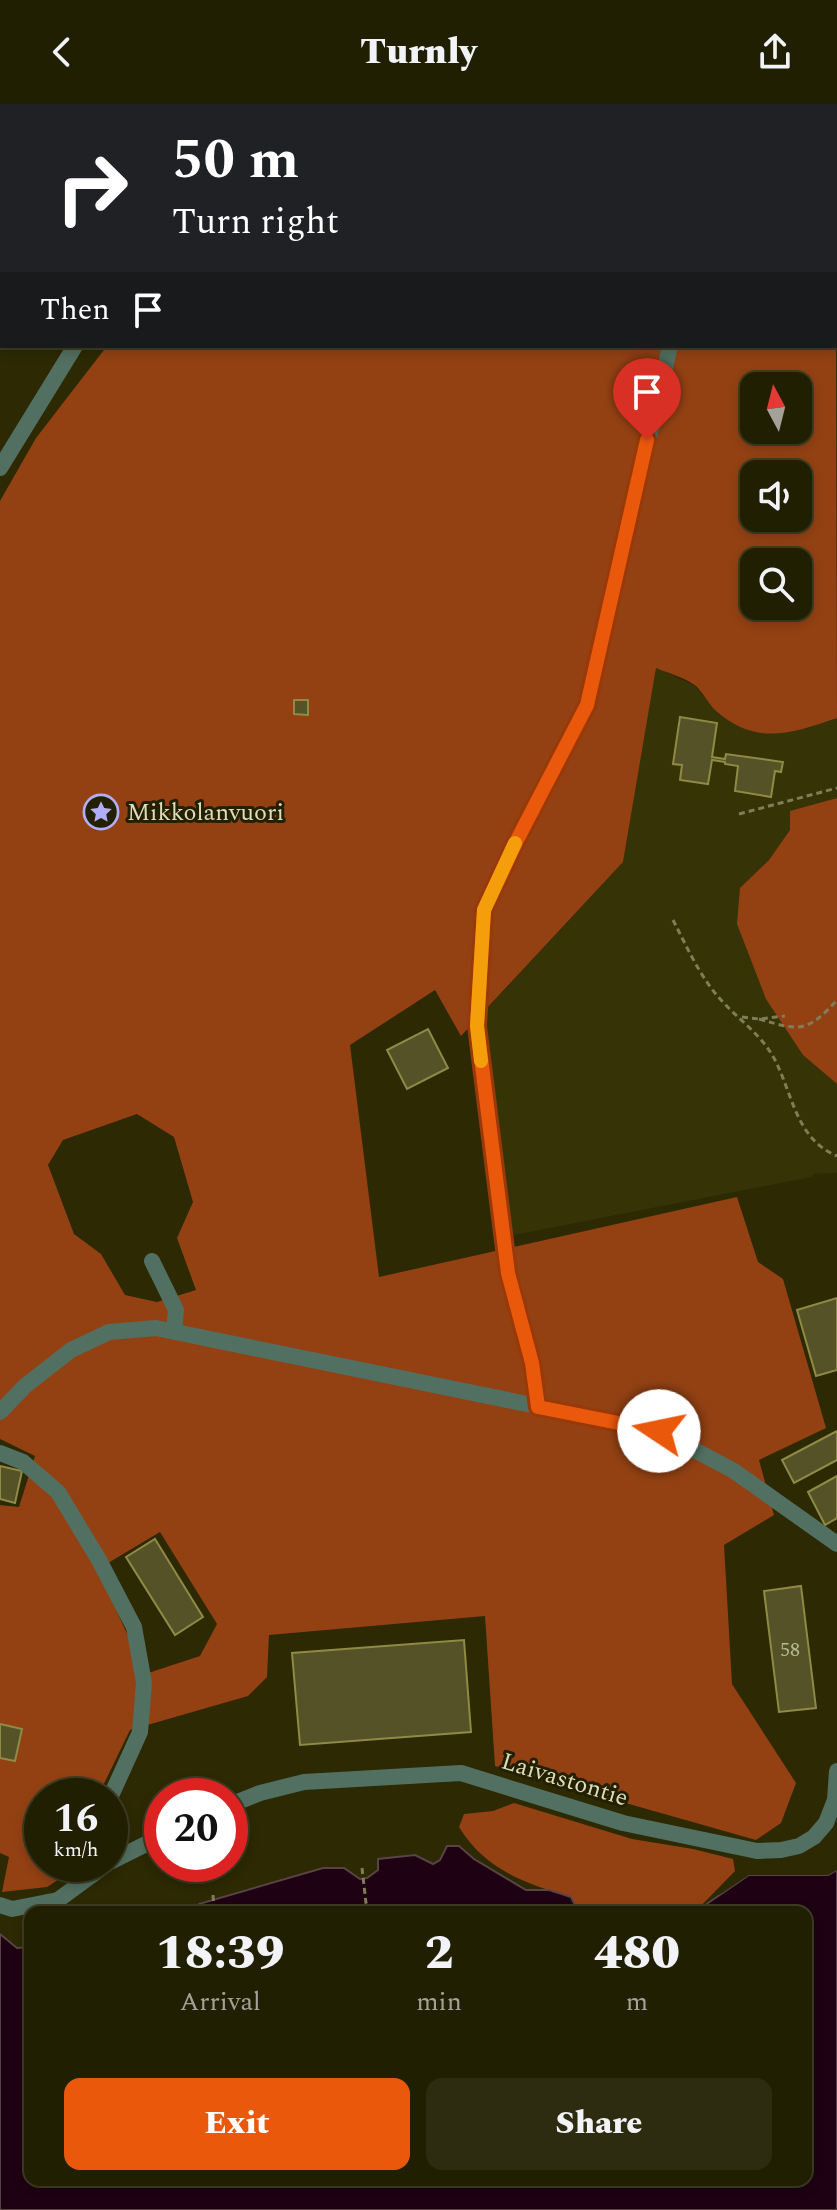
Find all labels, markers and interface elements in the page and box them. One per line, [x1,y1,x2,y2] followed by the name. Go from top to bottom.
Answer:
[360,25,477,80] text: Turnly
[40,30,84,74] icon: back
[753,30,797,74] icon: share
[172,118,299,203] text: 50 m
[40,136,144,240] icon: right
[172,195,339,250] text: Turn right
[40,287,110,333] text: Then
[126,288,170,332] icon: arrive
[613,358,681,440] pin
[625,370,669,414] icon: arrive
[740,372,812,444] north arrow
[740,372,812,620] map controls
[740,460,812,532] button: sound
[740,548,812,620] button: search
[82,793,120,831] place icon: Mikkolanvuori
[127,795,284,831] place label: Mikkolanvuori
[617,1389,701,1473] position arrow
[780,1635,800,1665] house number: 58
[497,1744,633,1816] street label: Laivastontie
[144,1778,248,1882] speed limit sign: 20
[54,1789,98,1850] text: 16
[54,1835,99,1865] text: km/h
[156,1917,285,1990] text: 18:39
[425,1917,454,1990] text: 2
[594,1917,680,1990] text: 480
[180,1982,261,2022] text: Arrival
[416,1982,462,2022] text: min
[626,1982,648,2022] text: m
[64,2078,410,2170] button: Exit
[426,2078,772,2170] button: Share

